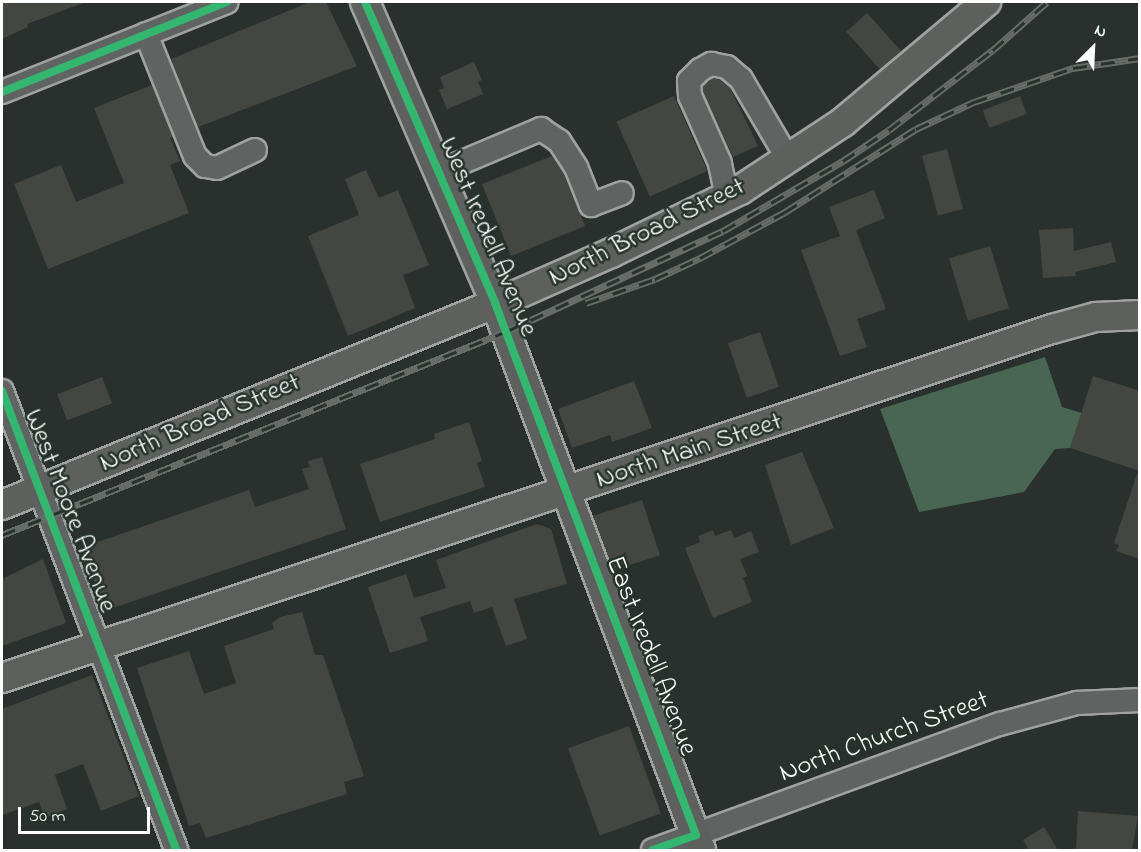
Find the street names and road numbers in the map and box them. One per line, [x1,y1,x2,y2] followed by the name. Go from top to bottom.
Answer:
[431,133,545,341] street label: West Iredell Avenue
[544,170,750,294] street label: North Broad Street
[95,366,305,480] street label: North Broad Street
[16,405,124,617] street label: West Moore Avenue
[592,406,786,496] street label: North Main Street
[598,552,704,760] street label: East Iredell Avenue
[775,684,993,790] street label: North Church Street

